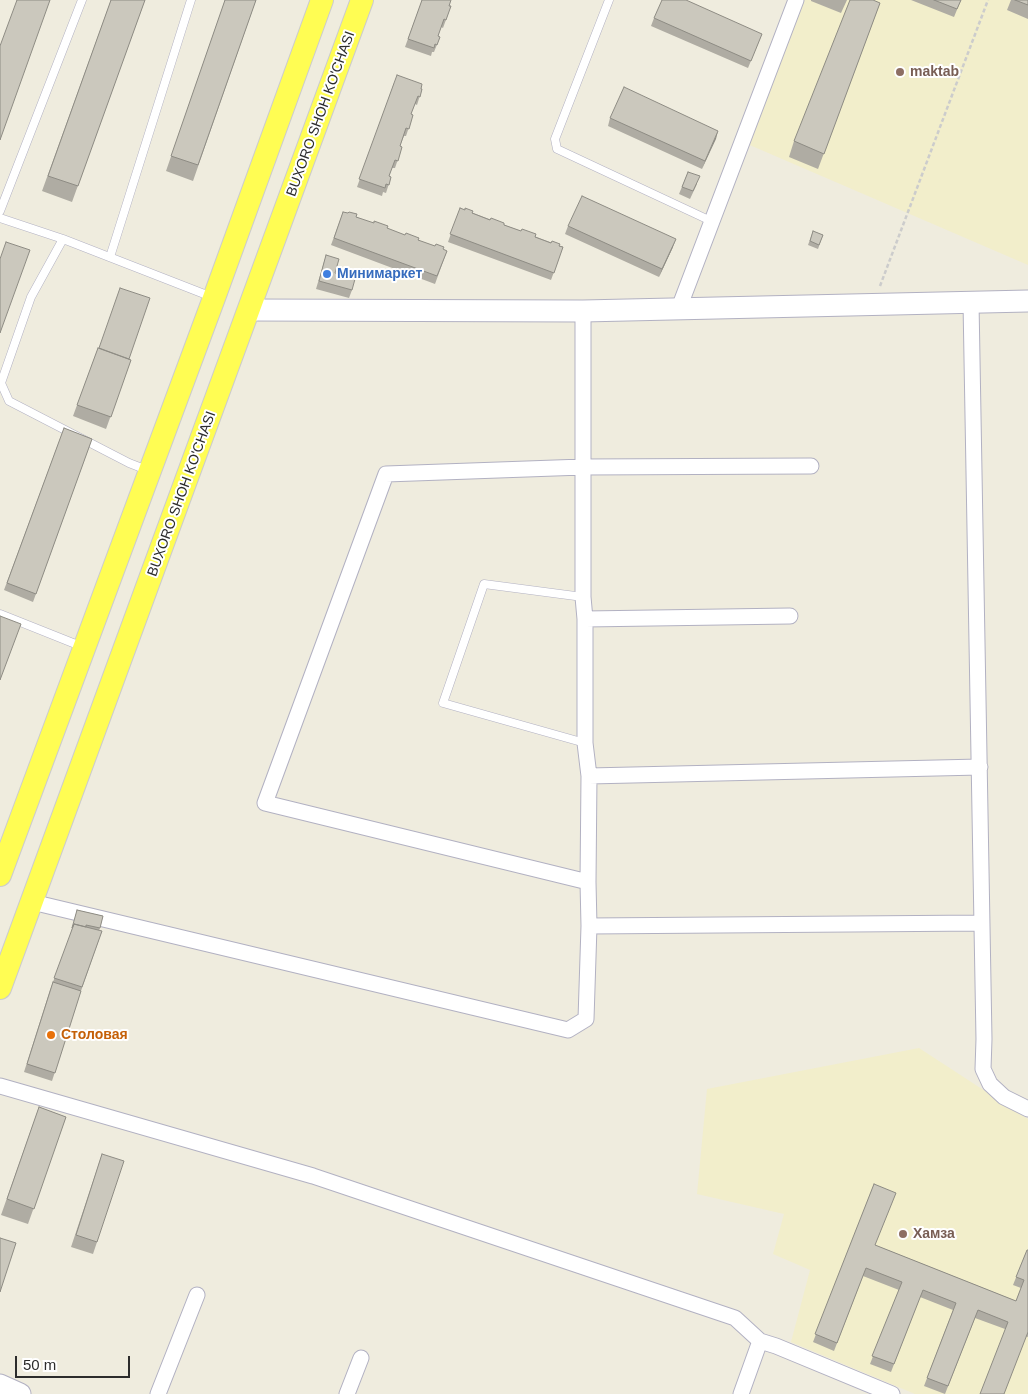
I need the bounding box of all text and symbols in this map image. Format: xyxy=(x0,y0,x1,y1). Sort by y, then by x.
street label: BUXORO SHOH KO'CHASI xyxy=(283,29,359,199)
place label: maktab xyxy=(910,64,959,80)
marker: maktab xyxy=(894,66,906,78)
place label: Минимаркет xyxy=(337,266,422,282)
marker: Минимаркет xyxy=(321,268,333,280)
street label: BUXORO SHOH KO'CHASI xyxy=(144,409,220,579)
place label: Столовая xyxy=(61,1027,128,1043)
marker: Столовая xyxy=(45,1029,57,1041)
place label: Хамза xyxy=(913,1226,955,1242)
marker: Хамза xyxy=(897,1228,909,1240)
scale bar xyxy=(18,1346,132,1378)
text: 50 m xyxy=(23,1356,56,1373)

